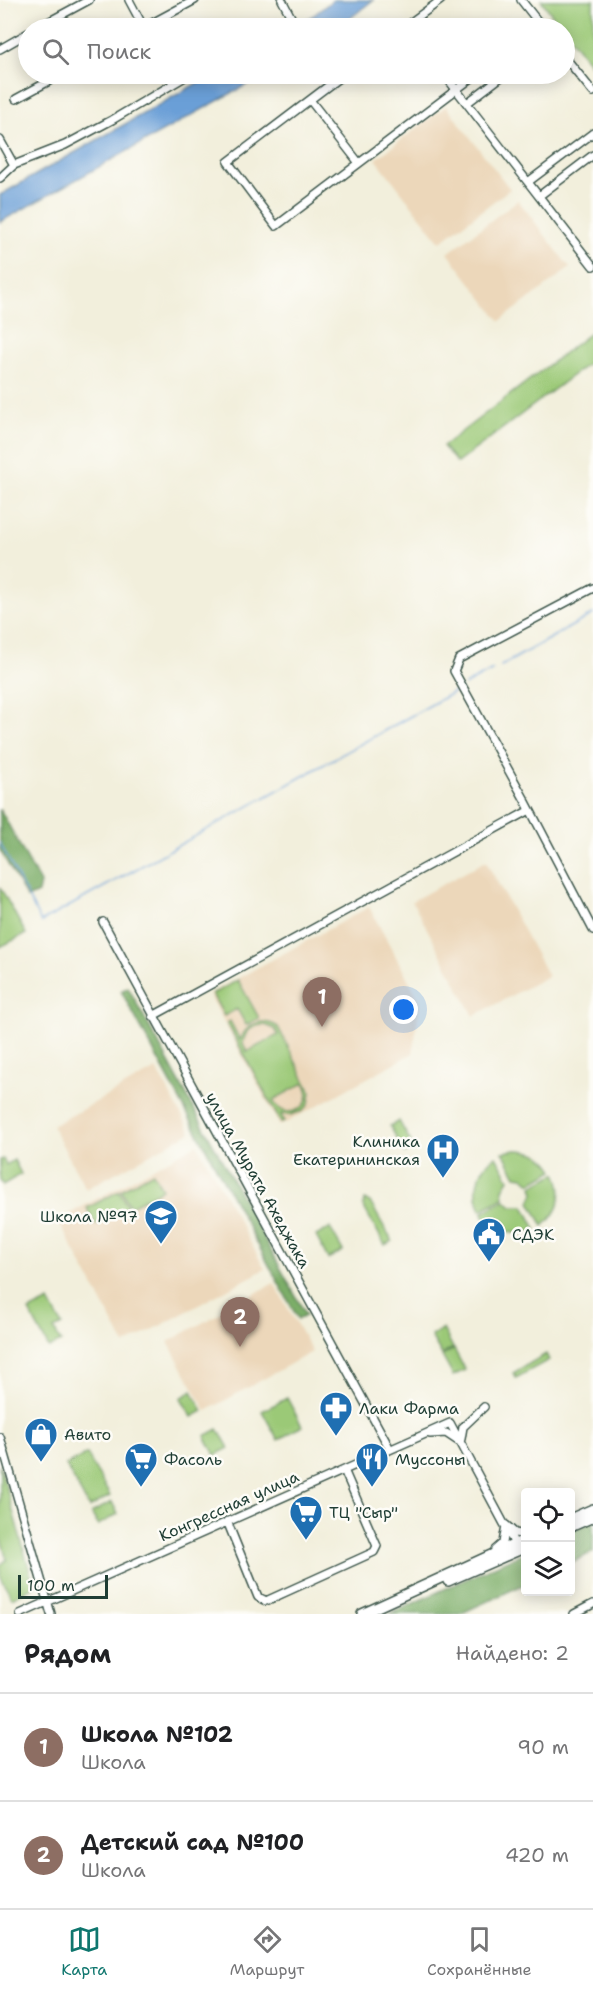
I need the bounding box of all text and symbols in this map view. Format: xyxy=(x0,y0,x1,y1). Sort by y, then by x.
search box xyxy=(18,18,575,84)
icon: search xyxy=(39,35,72,68)
text: Поиск xyxy=(87,37,151,66)
pin: 1 xyxy=(302,978,342,1027)
your location xyxy=(389,995,418,1024)
street label: улица Мурата Ахеджака xyxy=(201,1088,315,1272)
place label: Клиника Екатерининская xyxy=(293,1131,420,1170)
hospital icon: Клиника Екатерининская xyxy=(425,1132,461,1179)
school or university icon: Школа №97 xyxy=(143,1198,179,1245)
place label: Школа №97 xyxy=(40,1206,138,1227)
public building icon: СДЭК xyxy=(471,1216,507,1263)
place label: СДЭК xyxy=(512,1224,555,1245)
pin: 2 xyxy=(220,1298,260,1347)
pharmacy icon: Лаки Фарма xyxy=(318,1390,354,1437)
place label: Лаки Фарма xyxy=(359,1398,459,1419)
shop icon: Авито xyxy=(23,1416,59,1463)
place label: Авито xyxy=(64,1424,111,1445)
supermarket icon: Фасоль xyxy=(123,1441,159,1488)
restaurant icon: Муссоны xyxy=(354,1441,390,1488)
place label: Фасоль xyxy=(164,1449,222,1470)
place label: Муссоны xyxy=(395,1449,466,1470)
street label: Конгрессная улица xyxy=(156,1466,302,1546)
map controls xyxy=(521,1488,575,1596)
button: locate xyxy=(521,1488,575,1542)
supermarket icon: ТЦ "Сыр" xyxy=(288,1494,324,1541)
place label: ТЦ "Сыр" xyxy=(329,1502,398,1523)
button: layers xyxy=(521,1542,575,1596)
scale bar xyxy=(18,1572,108,1600)
text: 100 m xyxy=(27,1575,75,1596)
text: Рядом xyxy=(24,1636,111,1671)
text: Найдено: 2 xyxy=(456,1640,569,1666)
text: Школа №102 xyxy=(81,1720,233,1749)
text: 1 xyxy=(39,1734,48,1760)
text: 90 m xyxy=(517,1734,569,1760)
text: Школа xyxy=(81,1749,146,1775)
text: Детский сад №100 xyxy=(81,1828,304,1857)
text: 2 xyxy=(37,1842,51,1868)
text: 420 m xyxy=(505,1842,569,1868)
text: Школа xyxy=(81,1857,146,1883)
tab: Карта xyxy=(61,1923,107,1980)
tab: Маршрут xyxy=(230,1923,304,1980)
tab: Сохранённые xyxy=(427,1923,532,1980)

